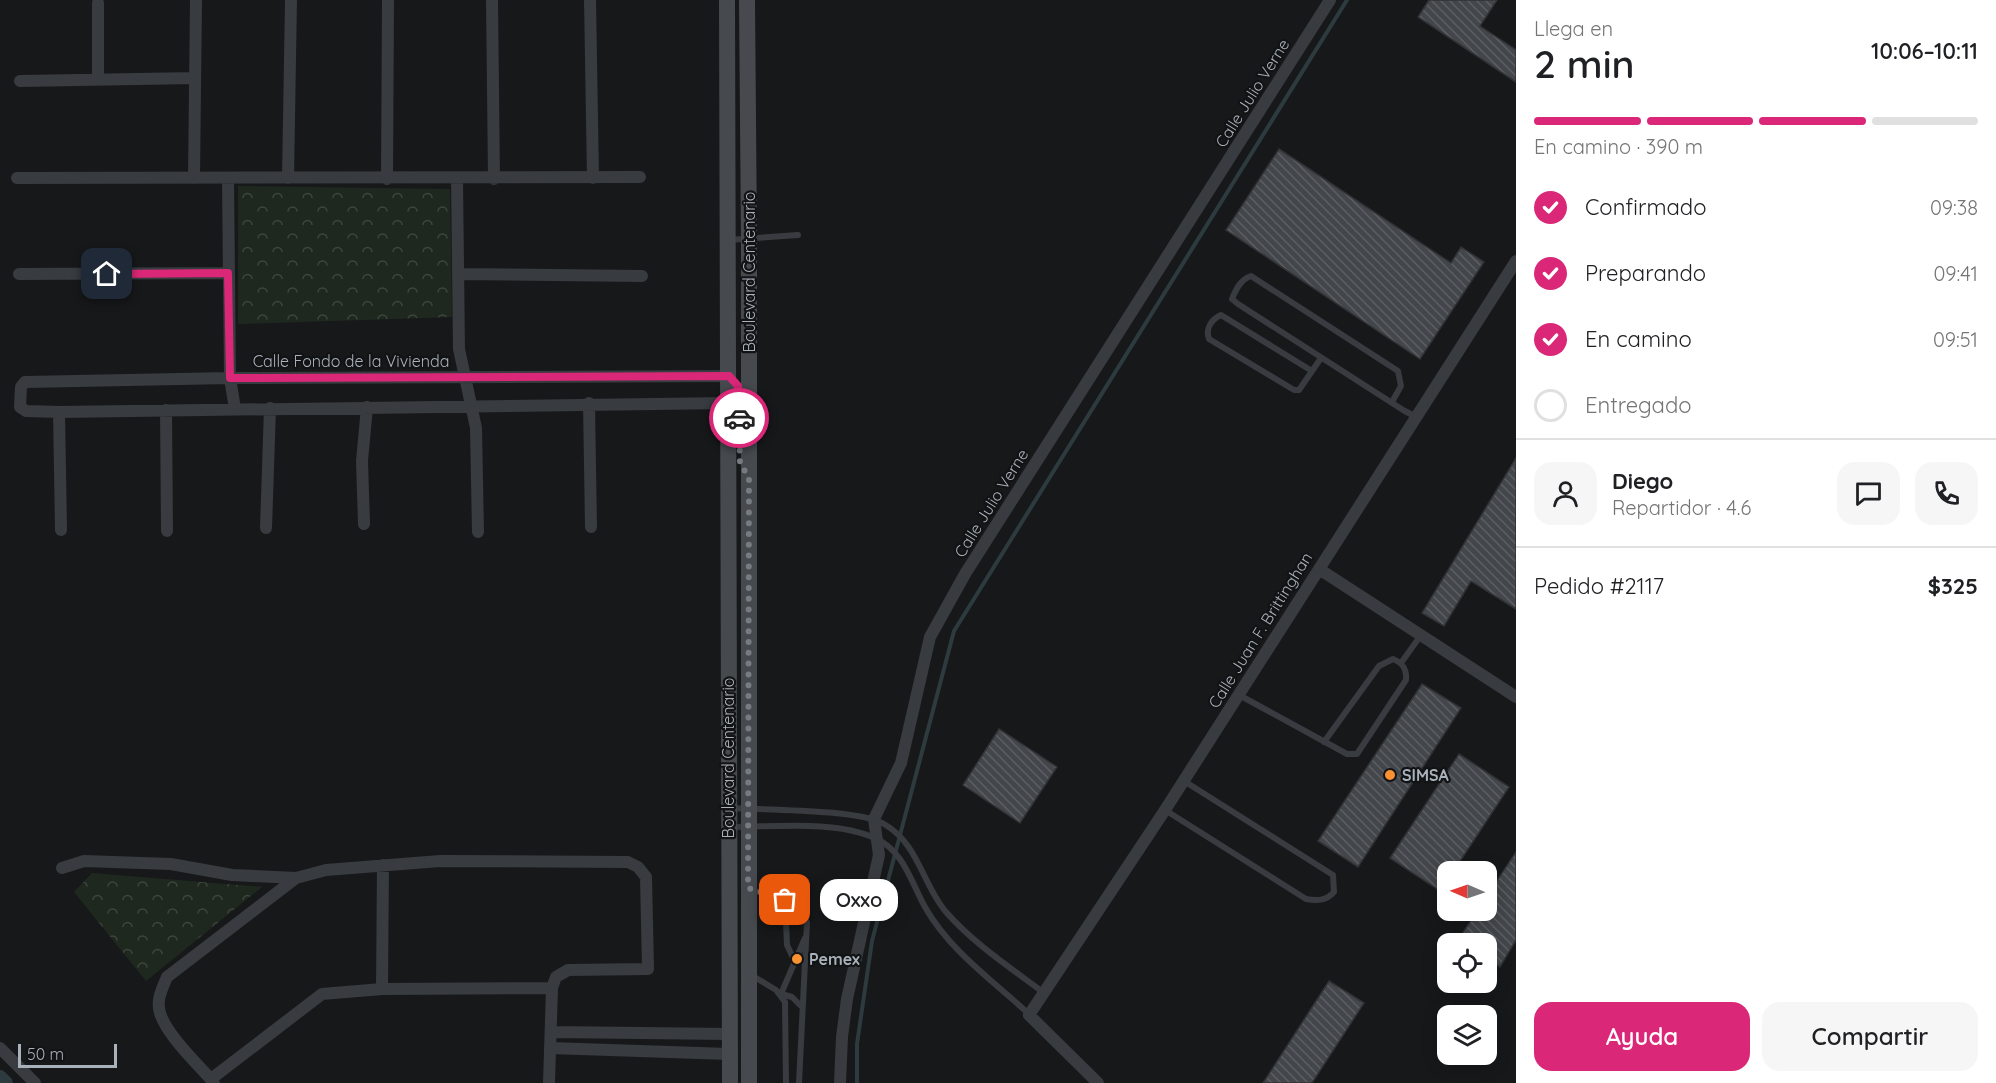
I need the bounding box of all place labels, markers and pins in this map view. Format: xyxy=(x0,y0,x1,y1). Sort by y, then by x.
pin xyxy=(81,248,132,299)
place label: SIMSA xyxy=(1402,765,1450,785)
marker: SIMSA xyxy=(1383,768,1397,782)
pin xyxy=(759,874,810,925)
callout: Oxxo xyxy=(821,879,899,921)
place label: Pemex xyxy=(809,949,860,969)
marker: Pemex xyxy=(790,952,804,966)

